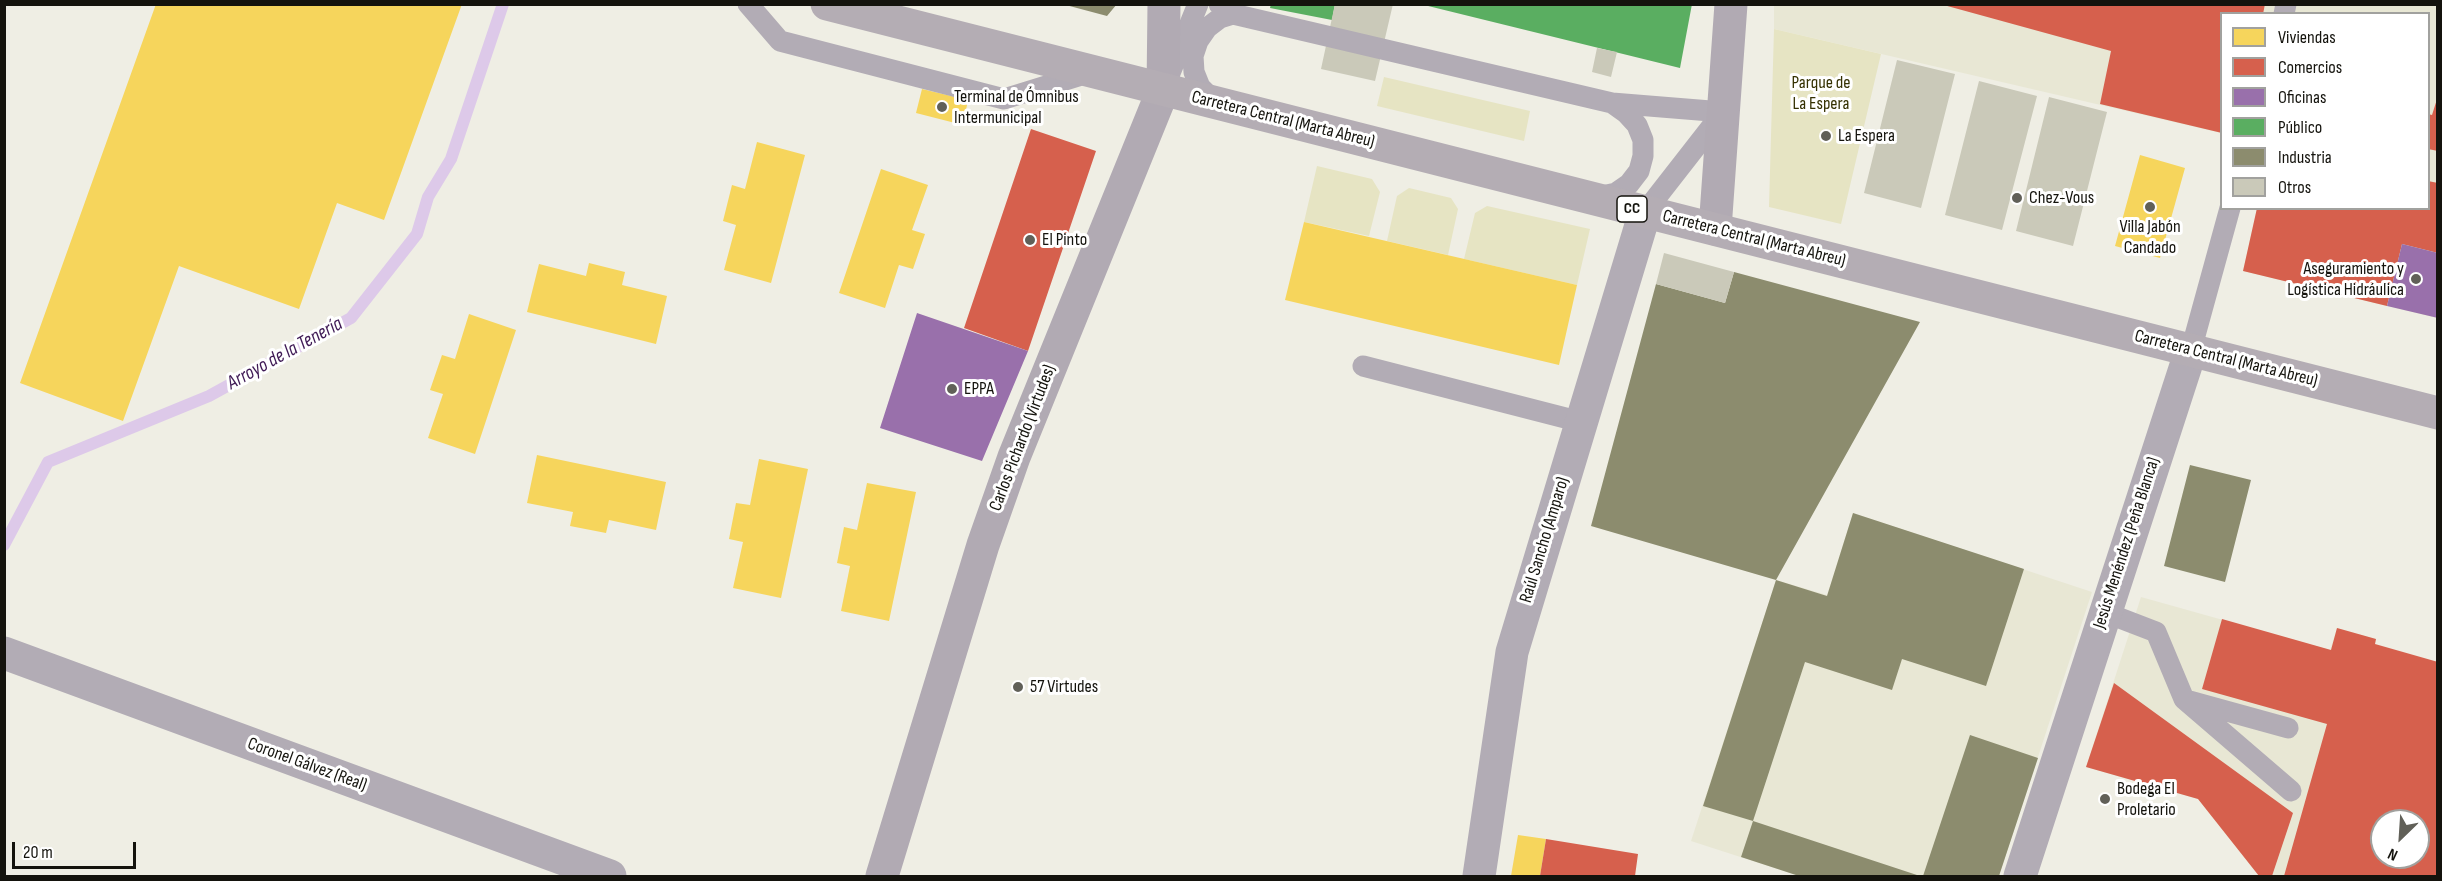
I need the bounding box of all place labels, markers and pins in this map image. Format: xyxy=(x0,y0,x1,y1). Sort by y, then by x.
place label: Terminal de Ómnibus Intermunicipal xyxy=(954,86,1079,128)
marker: Terminal de Ómnibus Intermunicipal xyxy=(935,100,949,114)
place label: La Espera xyxy=(1838,125,1895,147)
marker: La Espera xyxy=(1819,129,1833,143)
place label: Chez-Vous xyxy=(2029,187,2094,209)
marker: Chez-Vous xyxy=(2010,191,2024,205)
marker: Villa Jabón Candado xyxy=(2143,200,2157,214)
place label: Villa Jabón Candado xyxy=(2119,216,2181,258)
place label: El Pinto xyxy=(1042,229,1087,251)
marker: El Pinto xyxy=(1023,233,1037,247)
place label: Aseguramiento y Logística Hidráulica xyxy=(2287,258,2404,300)
marker: Aseguramiento y Logística Hidráulica xyxy=(2409,272,2423,286)
place label: EPPA xyxy=(964,378,994,400)
marker: EPPA xyxy=(945,382,959,396)
place label: 57 Virtudes xyxy=(1030,676,1098,698)
marker: 57 Virtudes xyxy=(1011,680,1025,694)
place label: Bodega El Proletario xyxy=(2117,778,2176,820)
marker: Bodega El Proletario xyxy=(2098,792,2112,806)

